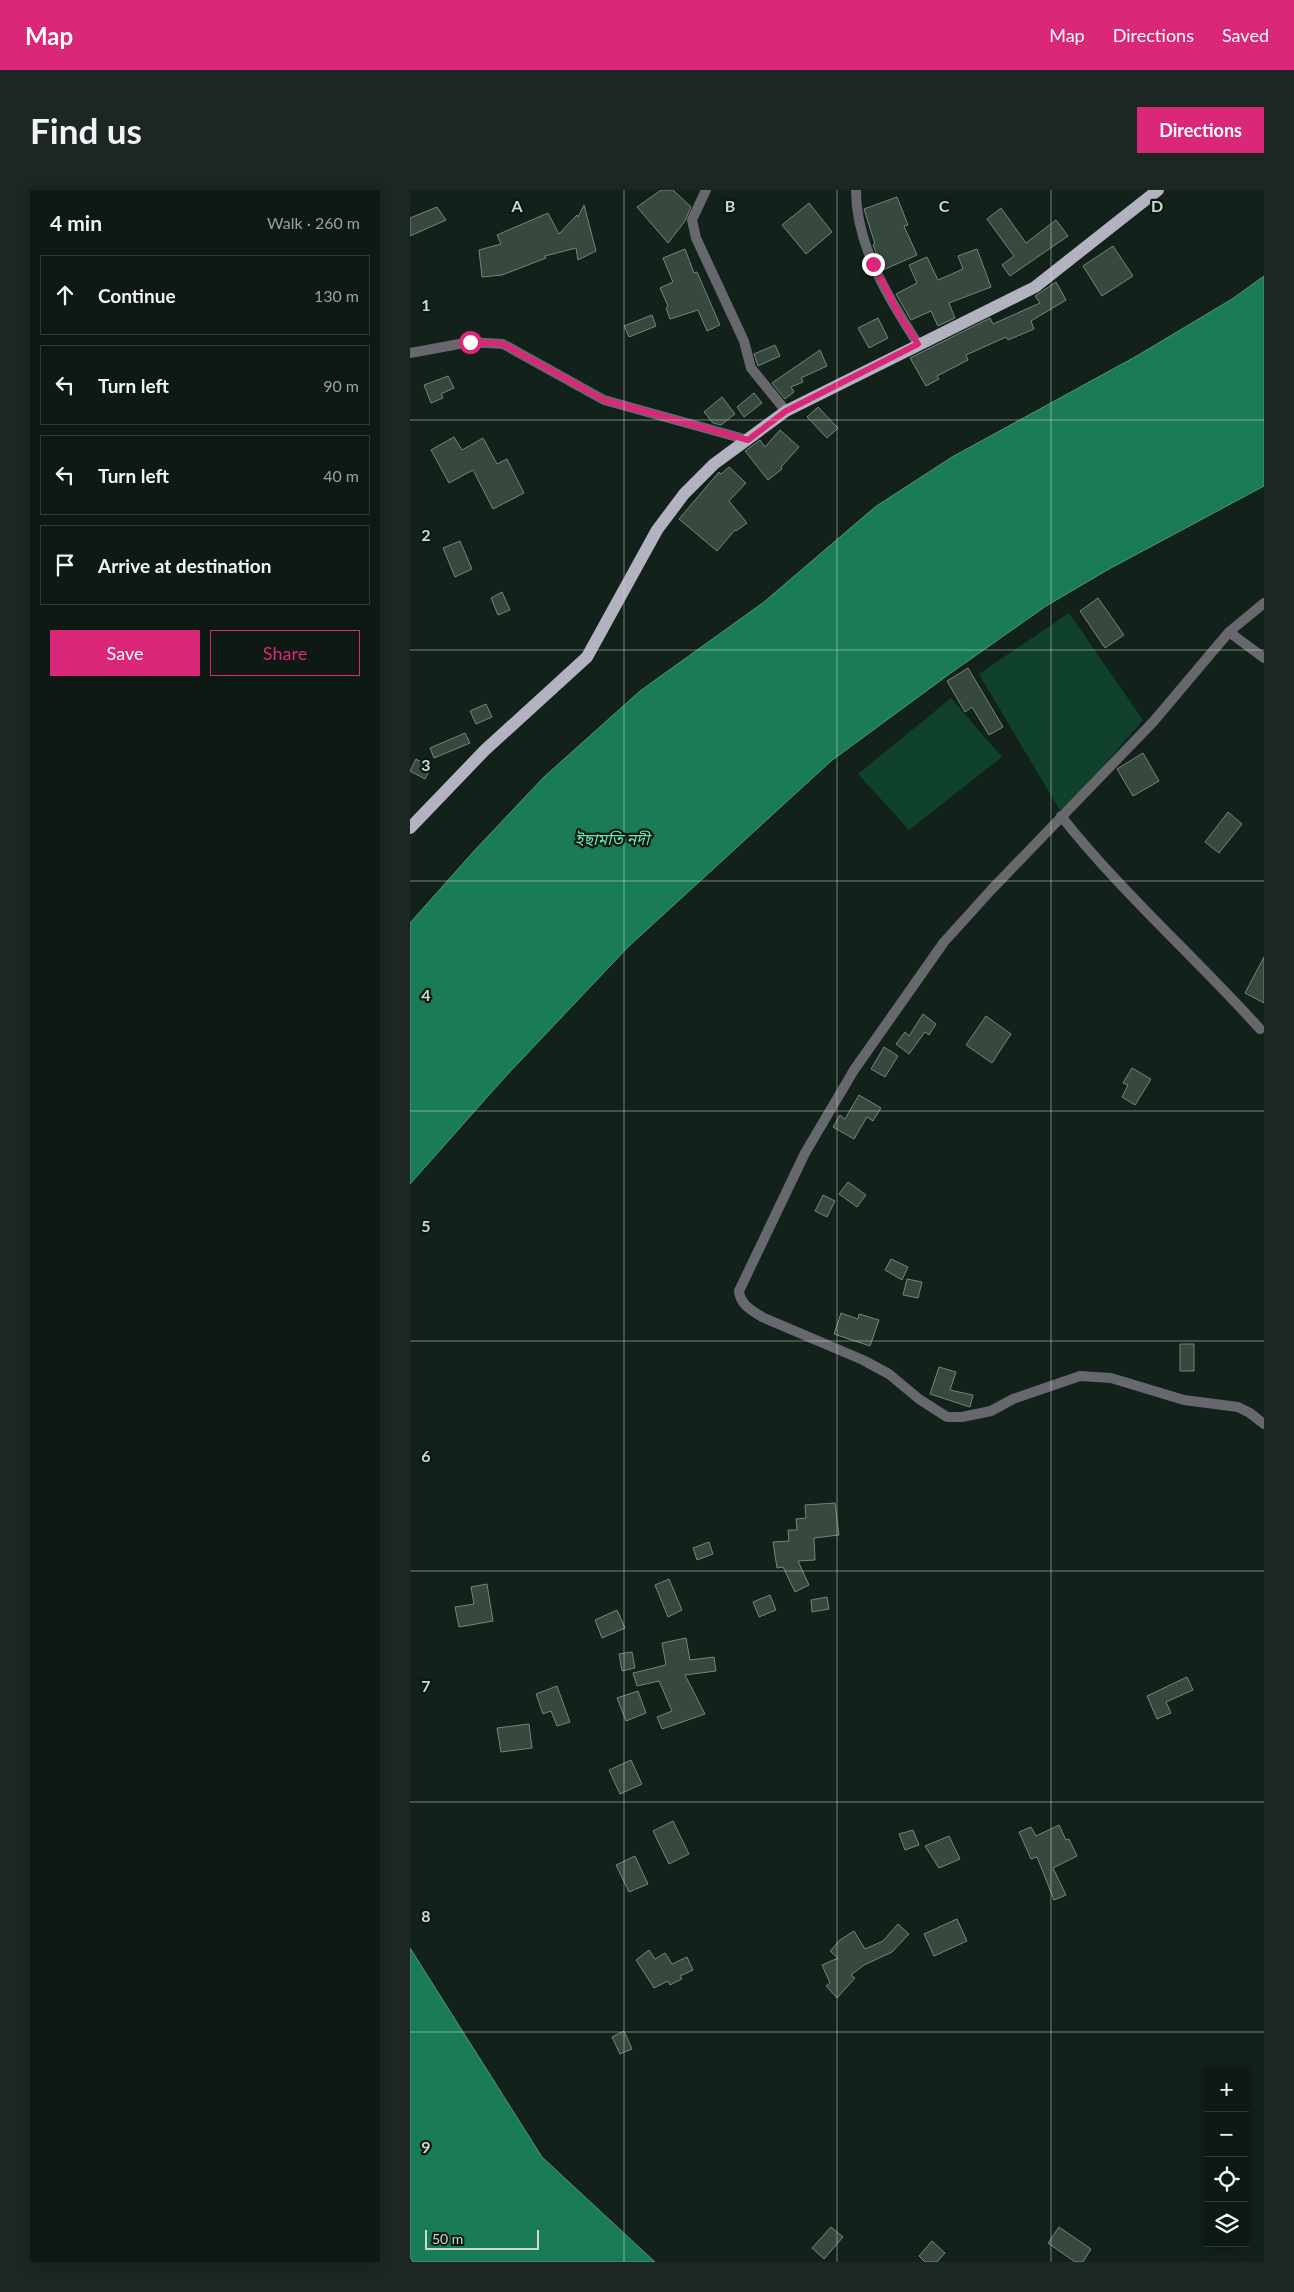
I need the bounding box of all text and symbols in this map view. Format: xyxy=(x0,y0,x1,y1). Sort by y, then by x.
text: Map xyxy=(25,21,73,50)
text: Map xyxy=(1049,24,1085,46)
text: Directions xyxy=(1113,24,1194,46)
text: Saved xyxy=(1222,24,1269,46)
button: Directions xyxy=(1137,107,1264,153)
text: Find us xyxy=(30,109,142,151)
text: A xyxy=(510,196,523,215)
text: B xyxy=(725,196,735,215)
text: C xyxy=(939,196,950,215)
text: D xyxy=(1151,196,1163,215)
text: 4 min xyxy=(50,210,102,235)
text: Walk · 260 m xyxy=(267,213,360,232)
route end xyxy=(862,253,885,276)
icon: ahead xyxy=(51,281,79,309)
text: Continue xyxy=(98,284,176,307)
text: 130 m xyxy=(314,286,359,305)
text: 1 xyxy=(421,295,431,314)
route start xyxy=(459,331,482,354)
icon: left xyxy=(51,371,79,399)
text: Turn left xyxy=(98,374,169,397)
text: 90 m xyxy=(323,376,359,395)
icon: left xyxy=(51,461,79,489)
text: Turn left xyxy=(98,464,169,487)
text: 40 m xyxy=(323,466,359,485)
text: 2 xyxy=(421,525,431,544)
icon: arrive xyxy=(51,551,79,579)
text: Arrive at destination xyxy=(98,554,271,577)
button: Save xyxy=(50,630,200,676)
button: Share xyxy=(210,630,360,676)
text: 3 xyxy=(421,755,431,774)
water label: ইছামতি নদী xyxy=(575,829,652,848)
text: 4 xyxy=(421,985,431,1004)
text: 5 xyxy=(421,1216,431,1235)
text: 6 xyxy=(421,1446,431,1465)
text: 7 xyxy=(421,1676,431,1695)
text: 8 xyxy=(421,1906,431,1925)
map controls xyxy=(1204,2067,1249,2247)
button: + xyxy=(1204,2067,1249,2112)
button: − xyxy=(1204,2112,1249,2157)
text: 9 xyxy=(421,2137,431,2156)
button: locate xyxy=(1204,2157,1249,2202)
button: layers xyxy=(1204,2202,1249,2247)
scale bar xyxy=(425,2227,539,2250)
text: 50 m xyxy=(432,2230,463,2247)

